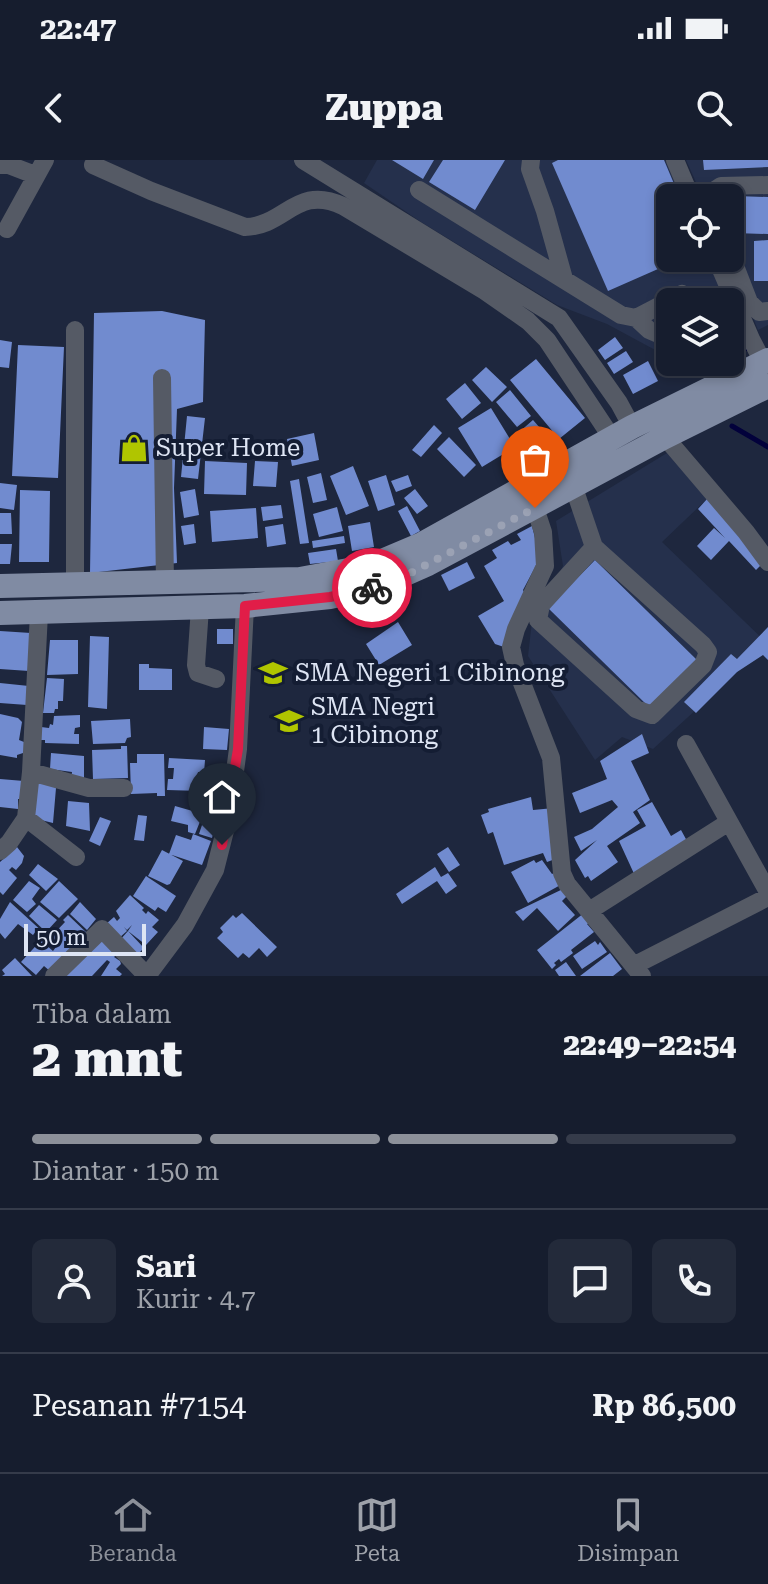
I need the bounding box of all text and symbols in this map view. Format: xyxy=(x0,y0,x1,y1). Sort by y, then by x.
text: 22:47 xyxy=(40,11,117,46)
icon: back xyxy=(32,86,76,130)
icon: search xyxy=(692,86,736,130)
text: Zuppa xyxy=(325,87,443,129)
map controls xyxy=(656,184,744,376)
button: locate xyxy=(656,184,744,272)
button: layers xyxy=(656,288,744,376)
pin xyxy=(501,426,569,508)
shop icon: Super Home xyxy=(119,433,149,463)
place label: Super Home xyxy=(156,434,300,462)
icon: bag xyxy=(513,438,557,482)
courier xyxy=(332,548,412,628)
icon: bike xyxy=(350,566,394,610)
school or university icon: SMA Negeri 1 Cibinong xyxy=(258,658,288,688)
place label: SMA Negeri 1 Cibinong xyxy=(295,659,565,687)
place label: SMA Negri 1 Cibinong xyxy=(311,693,438,749)
school or university icon: SMA Negri 1 Cibinong xyxy=(274,706,304,736)
pin xyxy=(188,763,256,845)
icon: home xyxy=(200,775,244,819)
scale bar xyxy=(24,920,146,956)
text: 50 m xyxy=(36,925,86,950)
text: Tiba dalam xyxy=(32,999,171,1029)
text: 22:49–22:54 xyxy=(563,1027,736,1062)
text: 2 mnt xyxy=(32,1028,182,1089)
text: Diantar · 150 m xyxy=(32,1156,219,1186)
button: person xyxy=(32,1239,116,1323)
button: chat xyxy=(548,1239,632,1323)
button: phone xyxy=(652,1239,736,1323)
text: Sari xyxy=(136,1249,196,1284)
text: Kurir · 4.7 xyxy=(136,1284,256,1314)
text: Pesanan #7154 xyxy=(32,1388,246,1423)
text: Rp 86,500 xyxy=(592,1388,736,1423)
tab: Beranda xyxy=(89,1493,177,1566)
tab: Peta xyxy=(354,1493,400,1566)
tab: Disimpan xyxy=(577,1493,679,1566)

